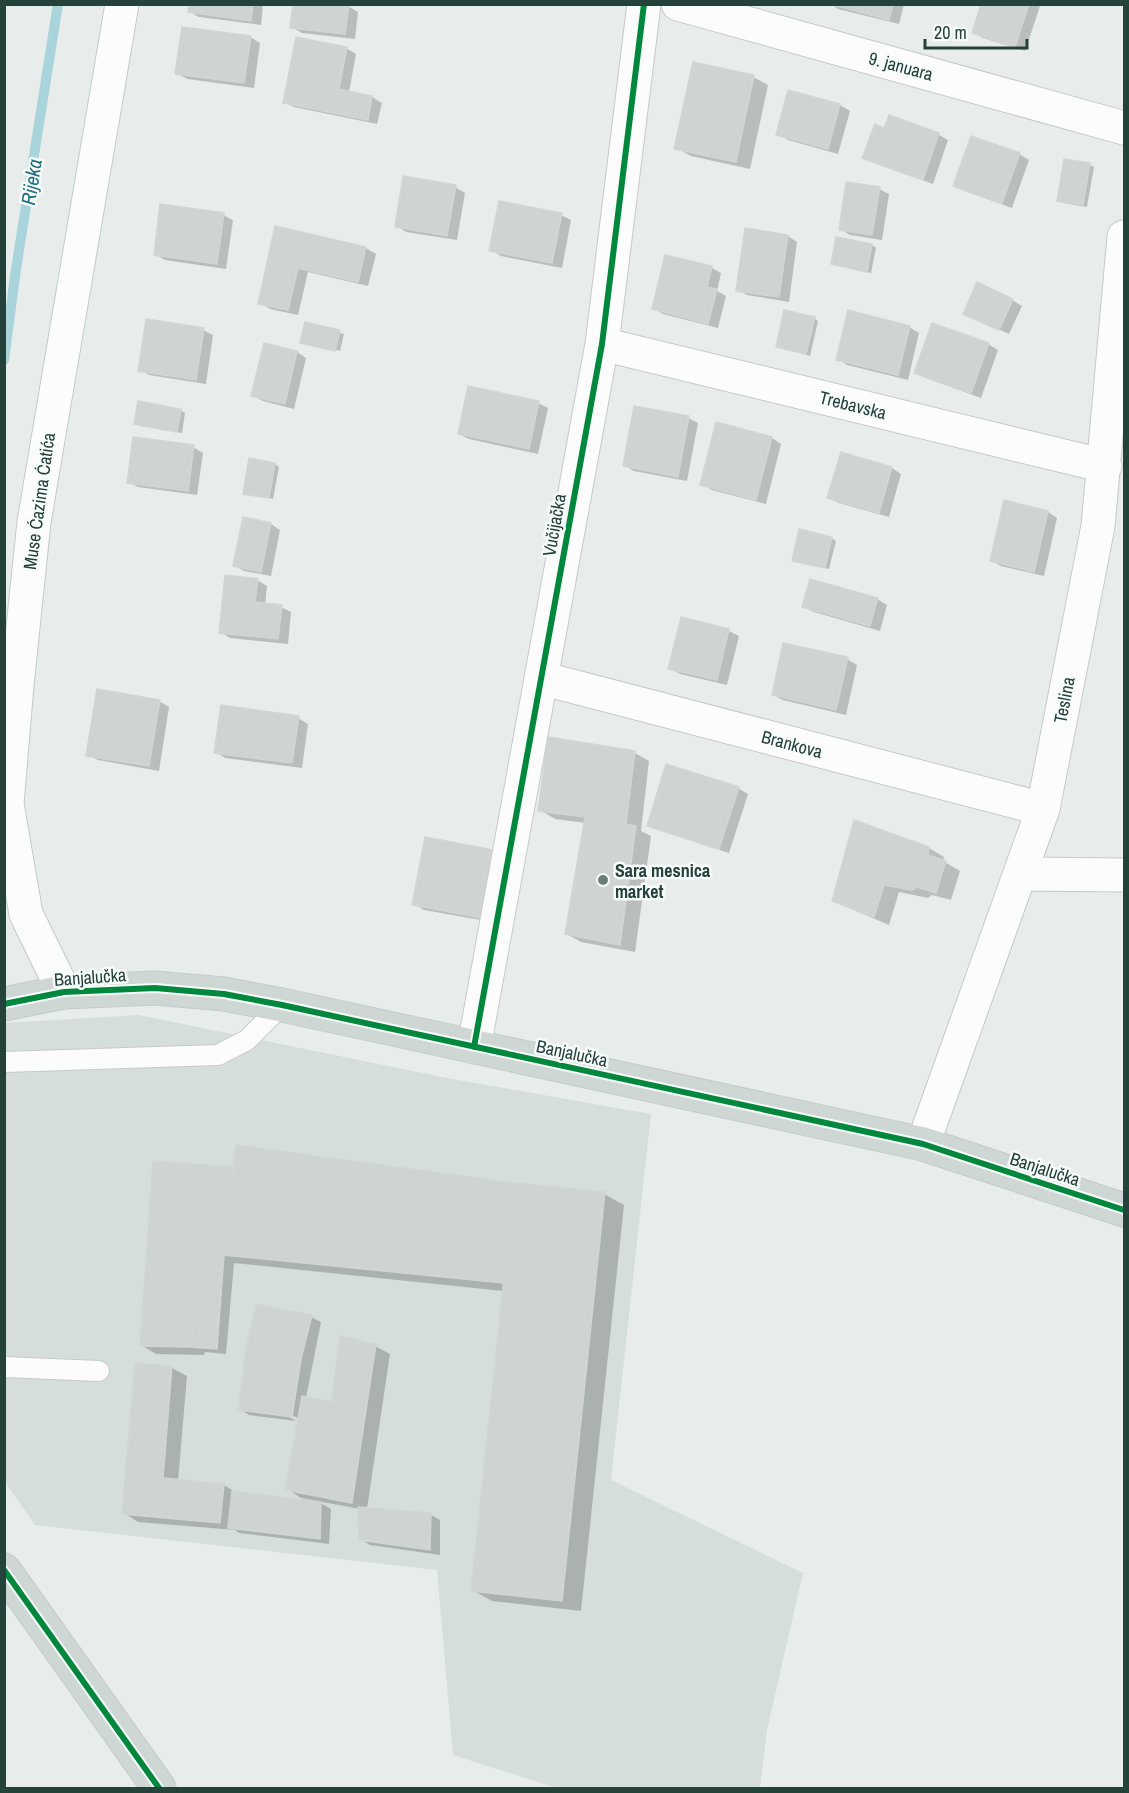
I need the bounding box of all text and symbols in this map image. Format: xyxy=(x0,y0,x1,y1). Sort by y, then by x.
scale bar xyxy=(925,12,1027,50)
text: 20 m xyxy=(934,20,967,45)
street label: 9. januara xyxy=(866,45,936,87)
water label: Rijeka xyxy=(14,157,48,207)
street label: Trebavska xyxy=(817,385,889,425)
street label: Muse Ćazima Ćatića xyxy=(17,431,61,571)
street label: Vučijačka xyxy=(536,492,572,558)
street label: Teslina xyxy=(1047,675,1081,725)
street label: Brankova xyxy=(759,724,825,764)
place label: Sara mesnica market xyxy=(615,858,711,904)
marker: Sara mesnica market xyxy=(596,873,610,887)
street label: Banjalučka xyxy=(53,962,127,992)
street label: Banjalučka xyxy=(534,1033,610,1073)
street label: Banjalučka xyxy=(1007,1146,1083,1192)

